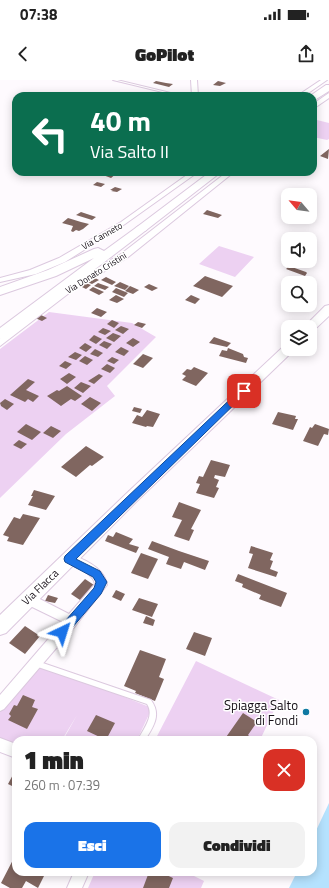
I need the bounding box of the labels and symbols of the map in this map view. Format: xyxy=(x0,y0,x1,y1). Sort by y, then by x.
north arrow xyxy=(281,188,317,224)
street label: Via Canneto xyxy=(79,219,125,252)
street label: Via Donato Cristini xyxy=(63,249,129,297)
pin xyxy=(227,374,261,408)
street label: Via Flacca xyxy=(18,565,62,609)
position arrow xyxy=(41,611,83,653)
place label: Spiagga Salto di Fondi xyxy=(224,695,298,730)
marker: Spiagga Salto di Fondi xyxy=(301,707,311,717)

